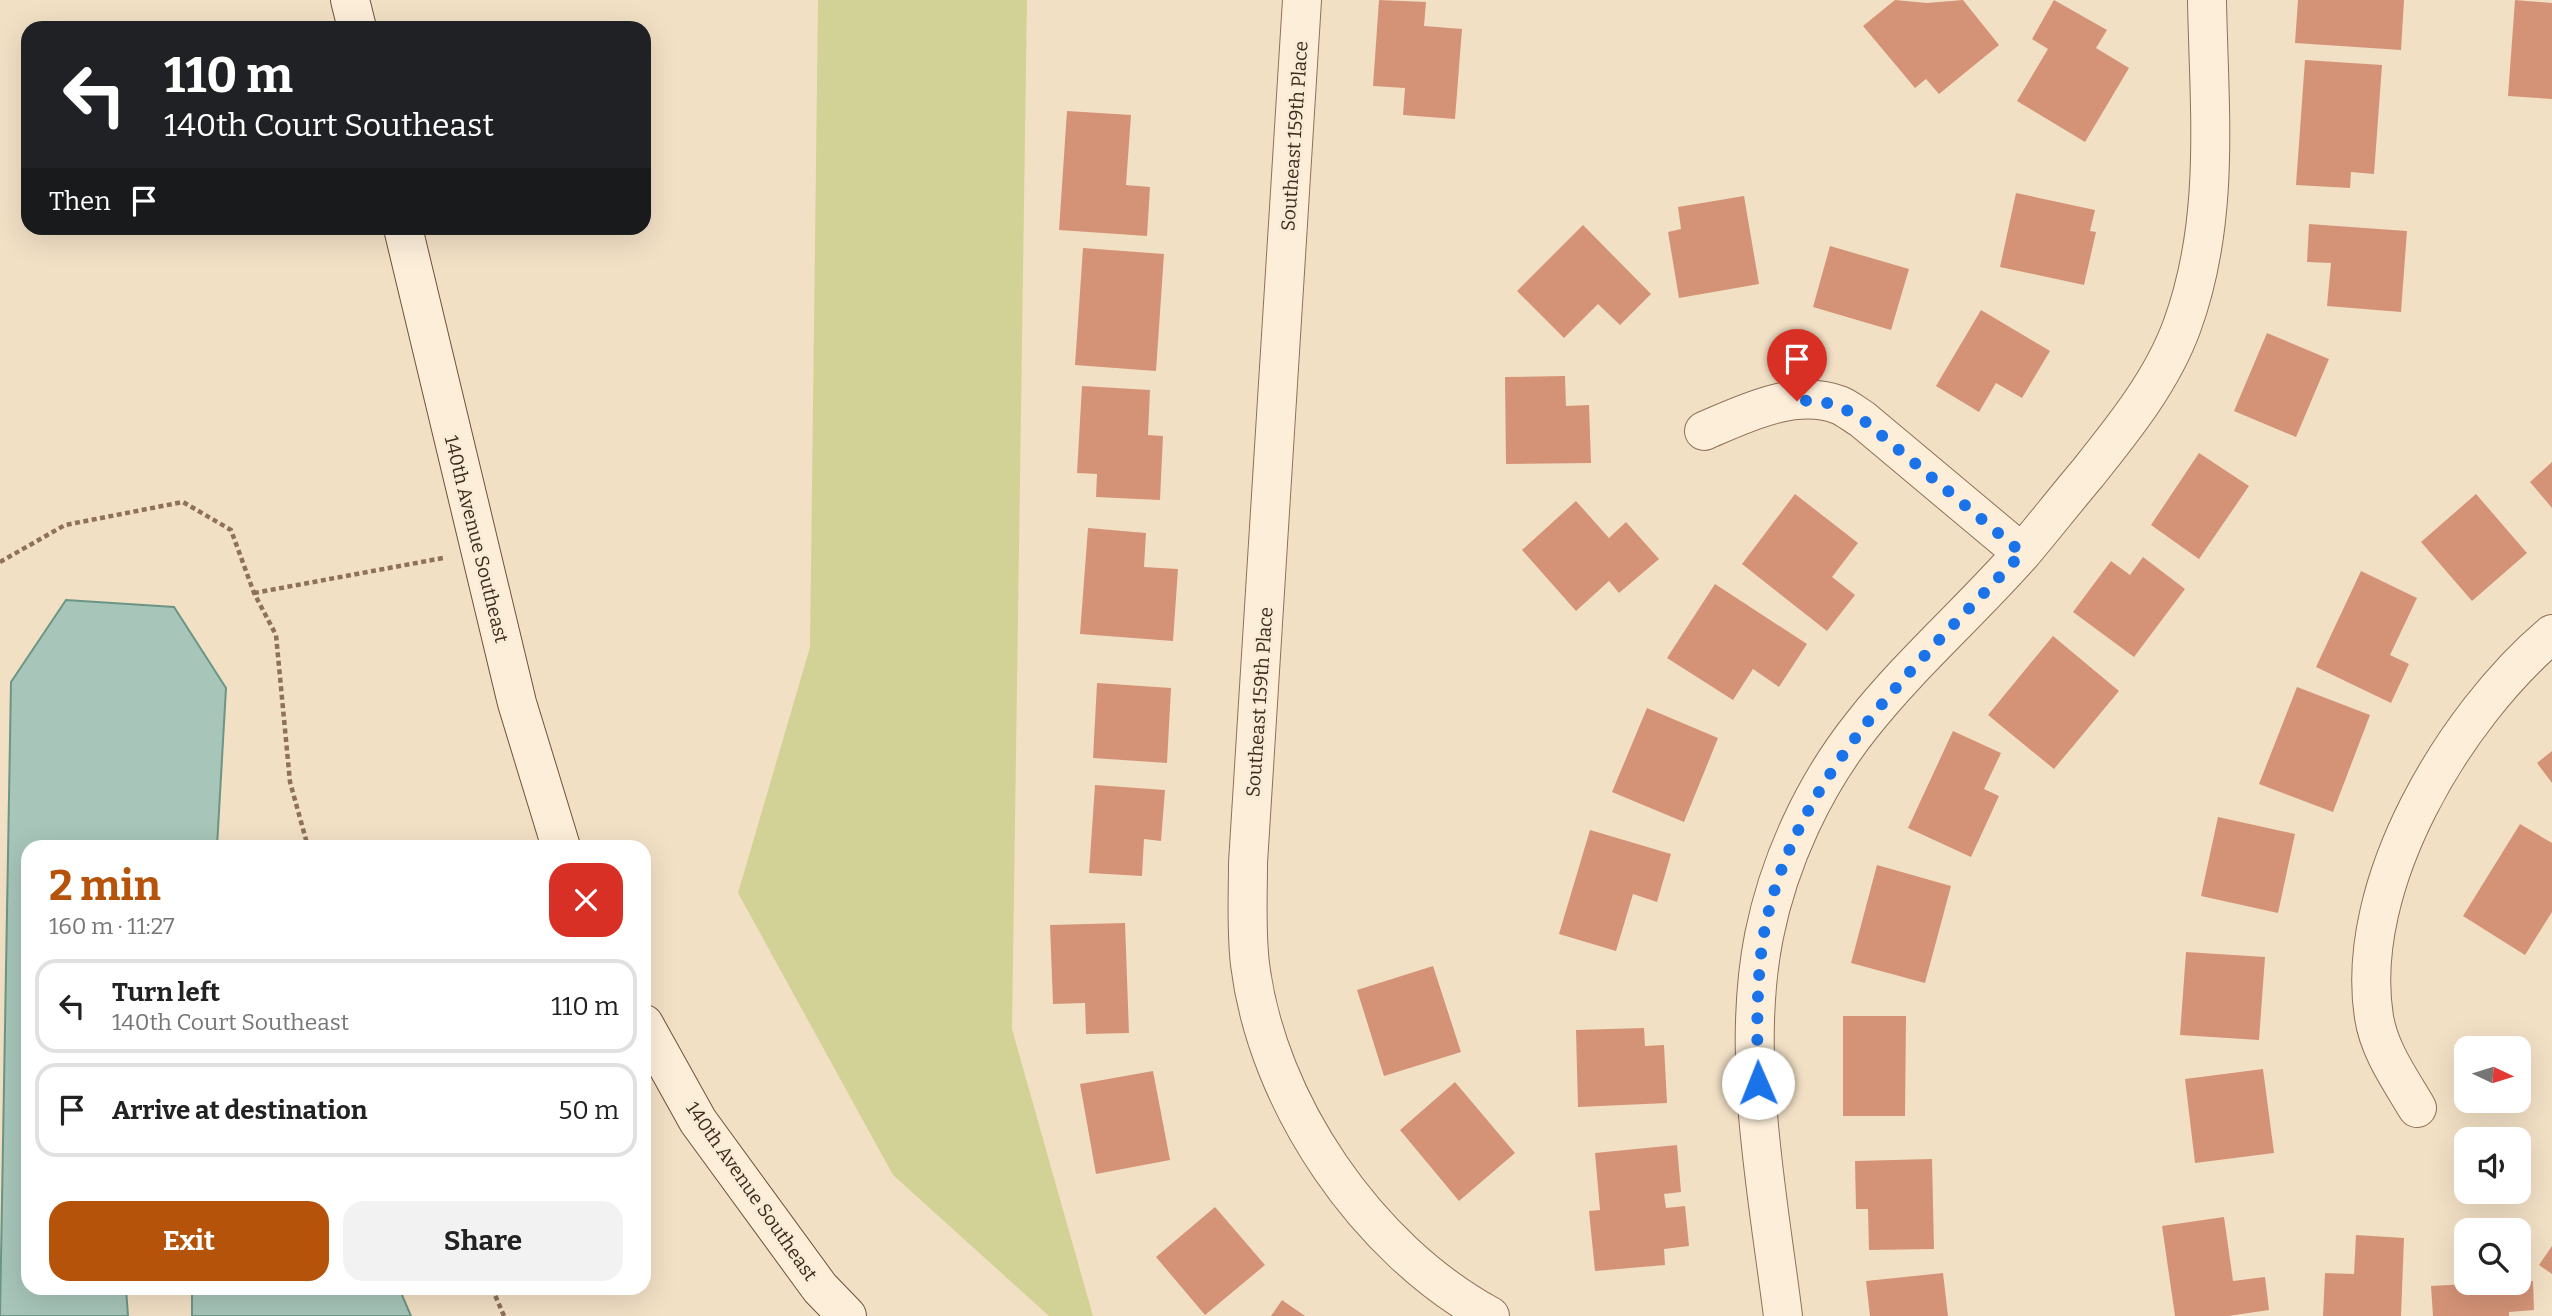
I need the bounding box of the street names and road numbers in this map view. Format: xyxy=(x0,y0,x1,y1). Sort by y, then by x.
street label: Southeast 159th Place xyxy=(1276,40,1313,232)
street label: 140th Avenue Southeast xyxy=(440,433,513,645)
street label: Southeast 159th Place xyxy=(1241,606,1278,798)
street label: 140th Avenue Southeast xyxy=(681,1097,822,1285)

